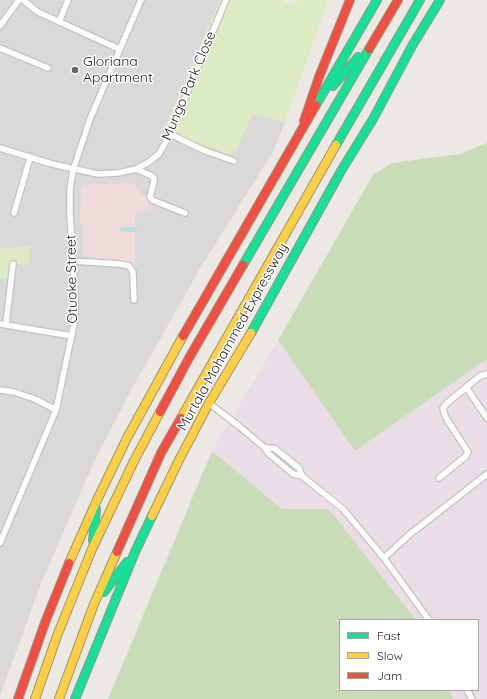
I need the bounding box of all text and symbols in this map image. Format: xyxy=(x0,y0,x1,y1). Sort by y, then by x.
street label: Mungo Park Close xyxy=(158,29,220,143)
place label: Gloriana Apartment xyxy=(83,54,153,86)
marker: Gloriana Apartment xyxy=(70,65,80,75)
street label: Otuoke Street xyxy=(63,234,81,324)
street label: Murtala Mohammed Expressway xyxy=(174,240,292,434)
legend xyxy=(339,619,479,691)
text: Fast xyxy=(377,628,401,643)
text: Slow xyxy=(377,648,403,663)
text: Jam xyxy=(377,668,402,683)

